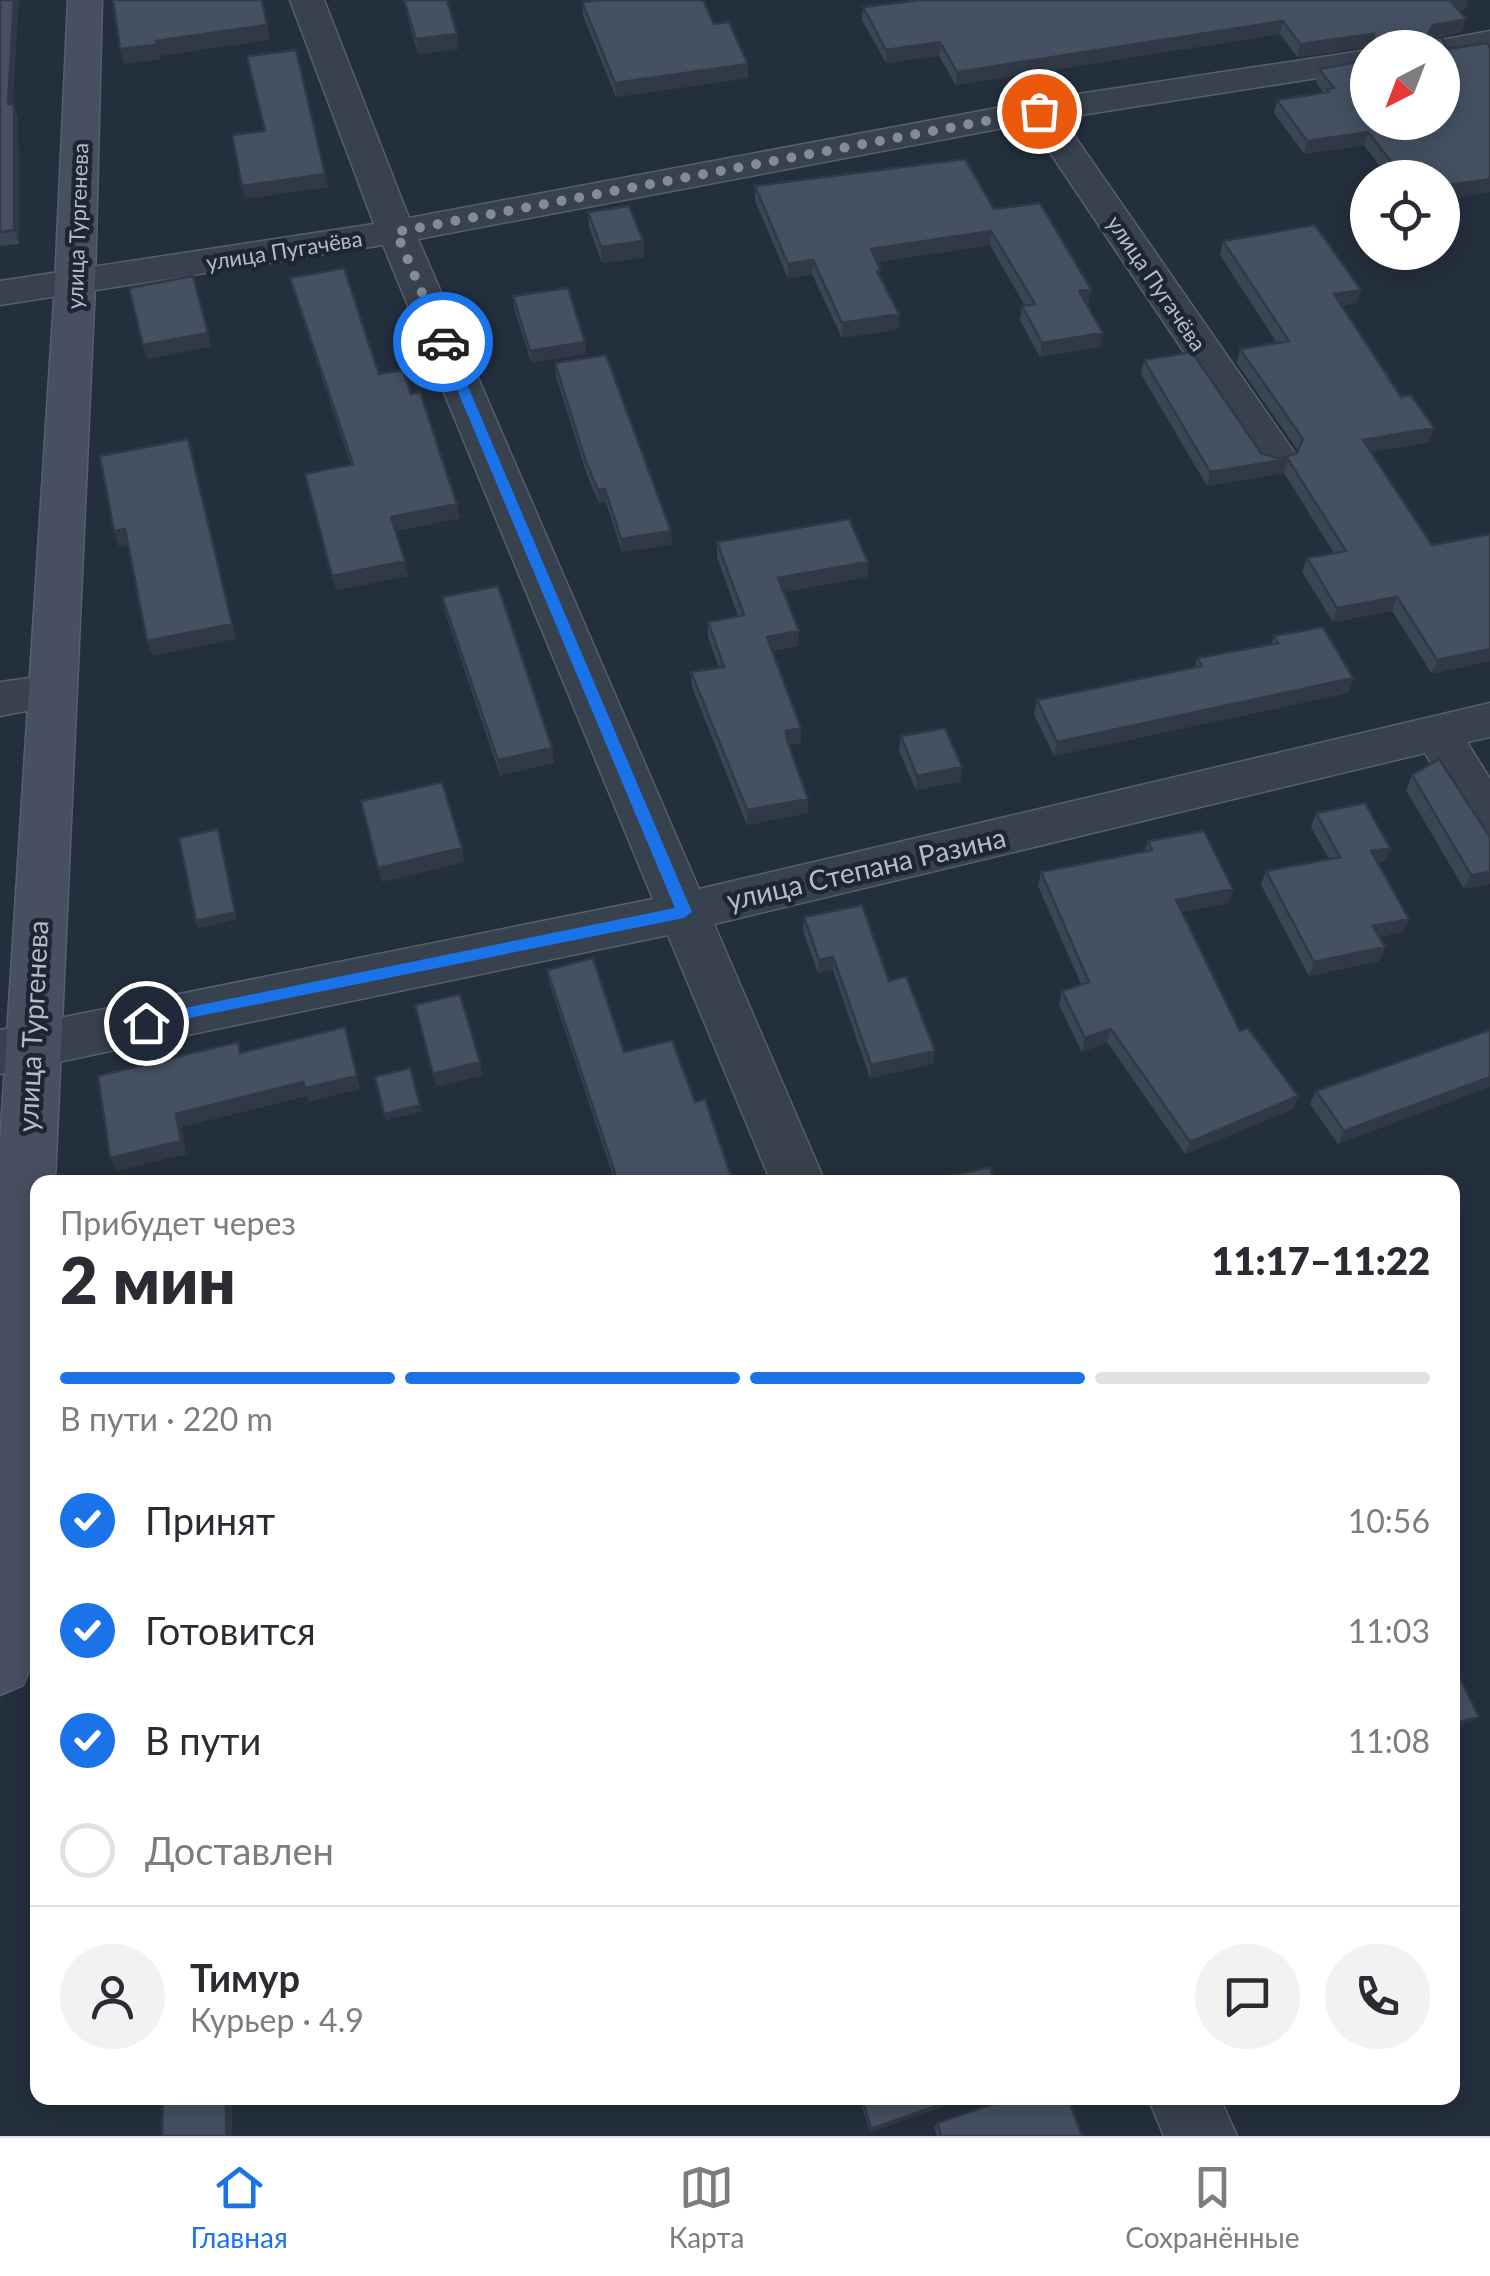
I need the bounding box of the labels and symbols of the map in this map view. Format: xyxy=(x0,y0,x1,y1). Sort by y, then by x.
north arrow xyxy=(1350,30,1460,140)
pin xyxy=(997,69,1082,154)
street label: улица Тургенева xyxy=(61,142,93,310)
street label: улица Пугачёва xyxy=(1102,210,1212,356)
street label: улица Пугачёва xyxy=(204,224,364,276)
courier xyxy=(393,292,493,392)
street label: улица Степана Разина xyxy=(723,819,1009,917)
street label: улица Тургенева xyxy=(9,919,55,1133)
pin xyxy=(104,981,189,1066)

